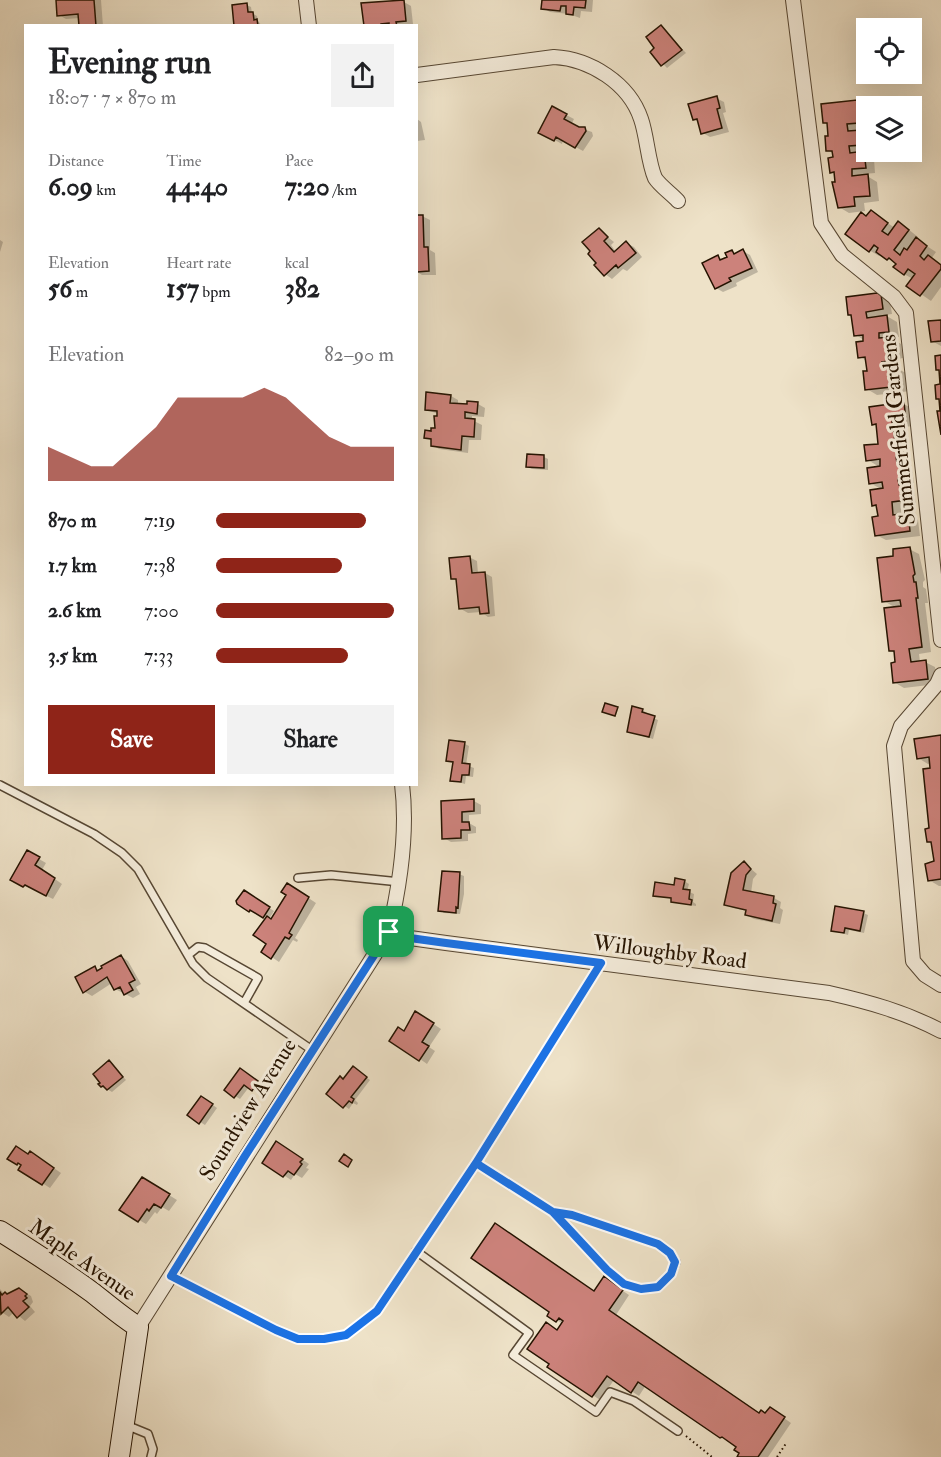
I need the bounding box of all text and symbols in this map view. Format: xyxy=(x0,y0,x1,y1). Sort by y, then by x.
map controls xyxy=(856,18,922,162)
button: locate xyxy=(856,18,922,84)
text: Evening run xyxy=(48,42,211,83)
button: share xyxy=(331,44,394,107)
text: 18:07 · 7 × 870 m xyxy=(48,85,176,110)
button: layers xyxy=(856,96,922,162)
text: Distance xyxy=(48,151,104,171)
text: Time xyxy=(166,151,201,171)
text: Pace xyxy=(285,151,313,171)
text: 6.09 xyxy=(48,171,93,203)
text: 44:40 xyxy=(166,171,228,203)
text: 7:20 xyxy=(285,171,330,203)
text: km xyxy=(93,180,116,200)
text: /km xyxy=(330,180,357,200)
text: Elevation xyxy=(48,253,109,273)
text: Heart rate xyxy=(166,253,231,273)
text: kcal xyxy=(285,253,309,273)
text: 56 xyxy=(48,273,72,305)
text: 157 xyxy=(166,273,199,305)
text: 382 xyxy=(285,273,320,305)
text: m xyxy=(72,282,88,302)
text: bpm xyxy=(199,282,231,302)
street label: Summerfield Gardens xyxy=(874,333,922,527)
text: Elevation xyxy=(48,342,124,367)
text: 82–90 m xyxy=(324,342,394,367)
text: 870 m xyxy=(48,508,97,533)
text: 7:19 xyxy=(144,508,175,533)
text: 1.7 km xyxy=(48,553,97,578)
text: 7:38 xyxy=(144,553,175,578)
text: 2.6 km xyxy=(48,598,101,623)
text: 7:00 xyxy=(144,598,179,623)
text: 3.5 km xyxy=(48,643,97,668)
text: 7:33 xyxy=(144,643,173,668)
button: Save xyxy=(48,705,215,774)
button: Share xyxy=(227,705,394,774)
pin xyxy=(363,906,414,957)
icon: arrive xyxy=(372,915,405,948)
street label: Willoughby Road xyxy=(590,929,748,975)
street label: Soundview Avenue xyxy=(193,1033,303,1186)
street label: Maple Avenue xyxy=(23,1213,141,1308)

